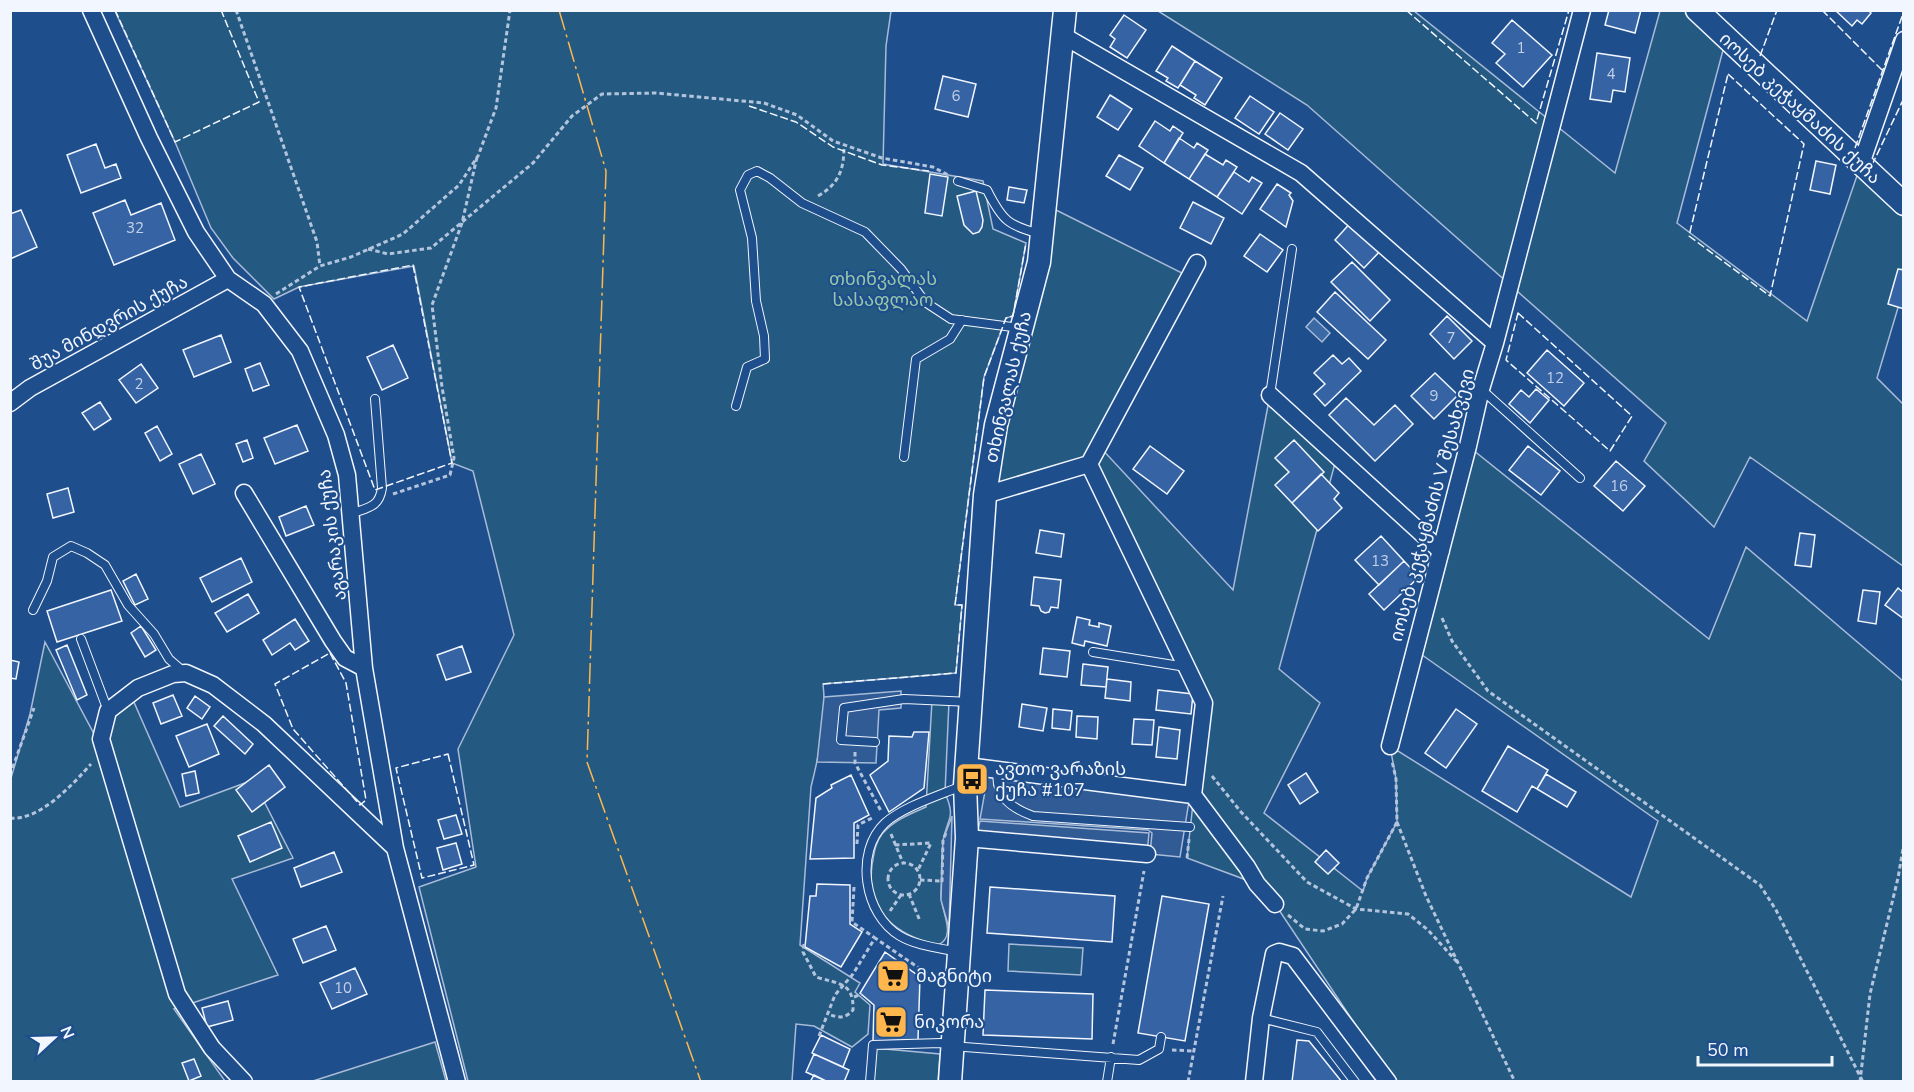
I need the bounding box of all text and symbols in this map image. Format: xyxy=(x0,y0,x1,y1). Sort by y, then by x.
street label: იოსებ კეჭაყმაძის ქუჩა xyxy=(1714,27,1886,189)
house number: 1 xyxy=(1516,38,1526,58)
house number: 4 xyxy=(1606,64,1616,84)
house number: 6 xyxy=(951,86,961,106)
house number: 32 xyxy=(126,218,144,238)
park label: თხინვალას სასაფლაო xyxy=(829,267,937,312)
street label: შუა მინდვრის ქუჩა xyxy=(26,270,192,376)
street label: თხინვალას ქუჩა xyxy=(979,309,1037,465)
house number: 7 xyxy=(1446,328,1456,348)
street label: იოსებ კეჭაყმაძის V შესახვევი xyxy=(1384,366,1480,644)
house number: 12 xyxy=(1546,368,1564,388)
house number: 2 xyxy=(134,374,144,394)
house number: 9 xyxy=(1429,386,1439,406)
street label: აგარაკის ქუჩა xyxy=(312,468,352,602)
house number: 16 xyxy=(1610,476,1628,496)
house number: 13 xyxy=(1371,551,1389,571)
place label: ავთო ვარაზის ქუჩა #107 xyxy=(995,757,1126,802)
bus stop icon: ავთო ვარაზის ქუჩა #107 xyxy=(954,761,990,797)
supermarket icon: მაგნიტი xyxy=(875,958,911,994)
place label: მაგნიტი xyxy=(916,964,992,988)
house number: 10 xyxy=(334,978,352,998)
supermarket icon: ნიკორა xyxy=(873,1004,909,1040)
north arrow xyxy=(24,1008,84,1068)
place label: ნიკორა xyxy=(914,1010,984,1034)
text: N xyxy=(55,1023,79,1042)
scale bar xyxy=(1698,1029,1832,1067)
text: 50 m xyxy=(1707,1038,1749,1062)

